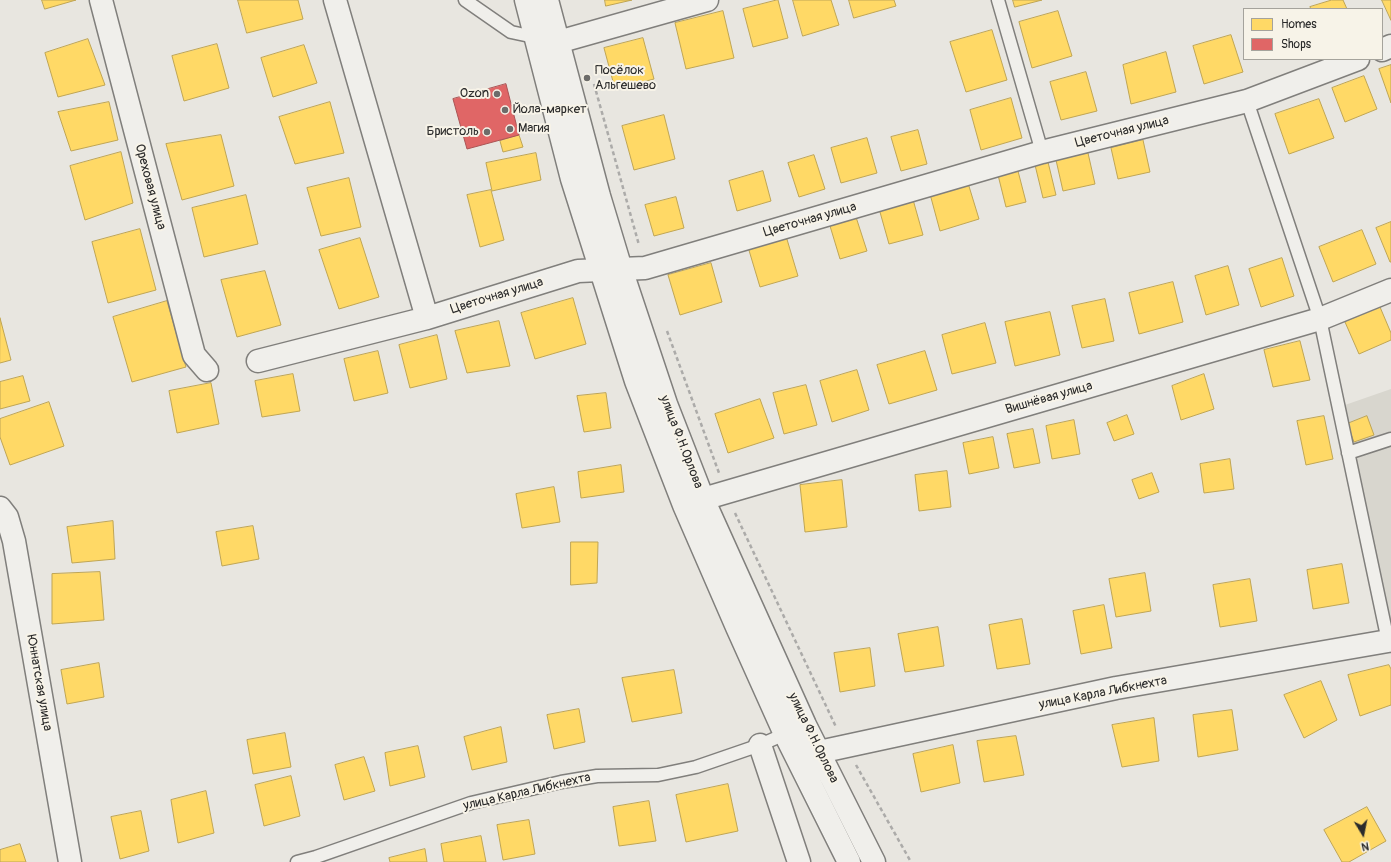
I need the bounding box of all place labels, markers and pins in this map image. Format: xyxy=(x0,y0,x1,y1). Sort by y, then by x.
place label: Посёлок Альгешево xyxy=(595,63,656,94)
marker: Посёлок Альгешево xyxy=(582,73,592,83)
place label: Ozon xyxy=(460,86,489,102)
marker: Ozon xyxy=(492,89,502,99)
place label: Йола-маркет xyxy=(513,102,587,118)
marker: Йола-маркет xyxy=(500,105,510,115)
place label: Магия xyxy=(518,121,550,137)
place label: Бристоль xyxy=(427,124,479,140)
marker: Магия xyxy=(505,124,515,134)
marker: Бристоль xyxy=(482,127,492,137)

